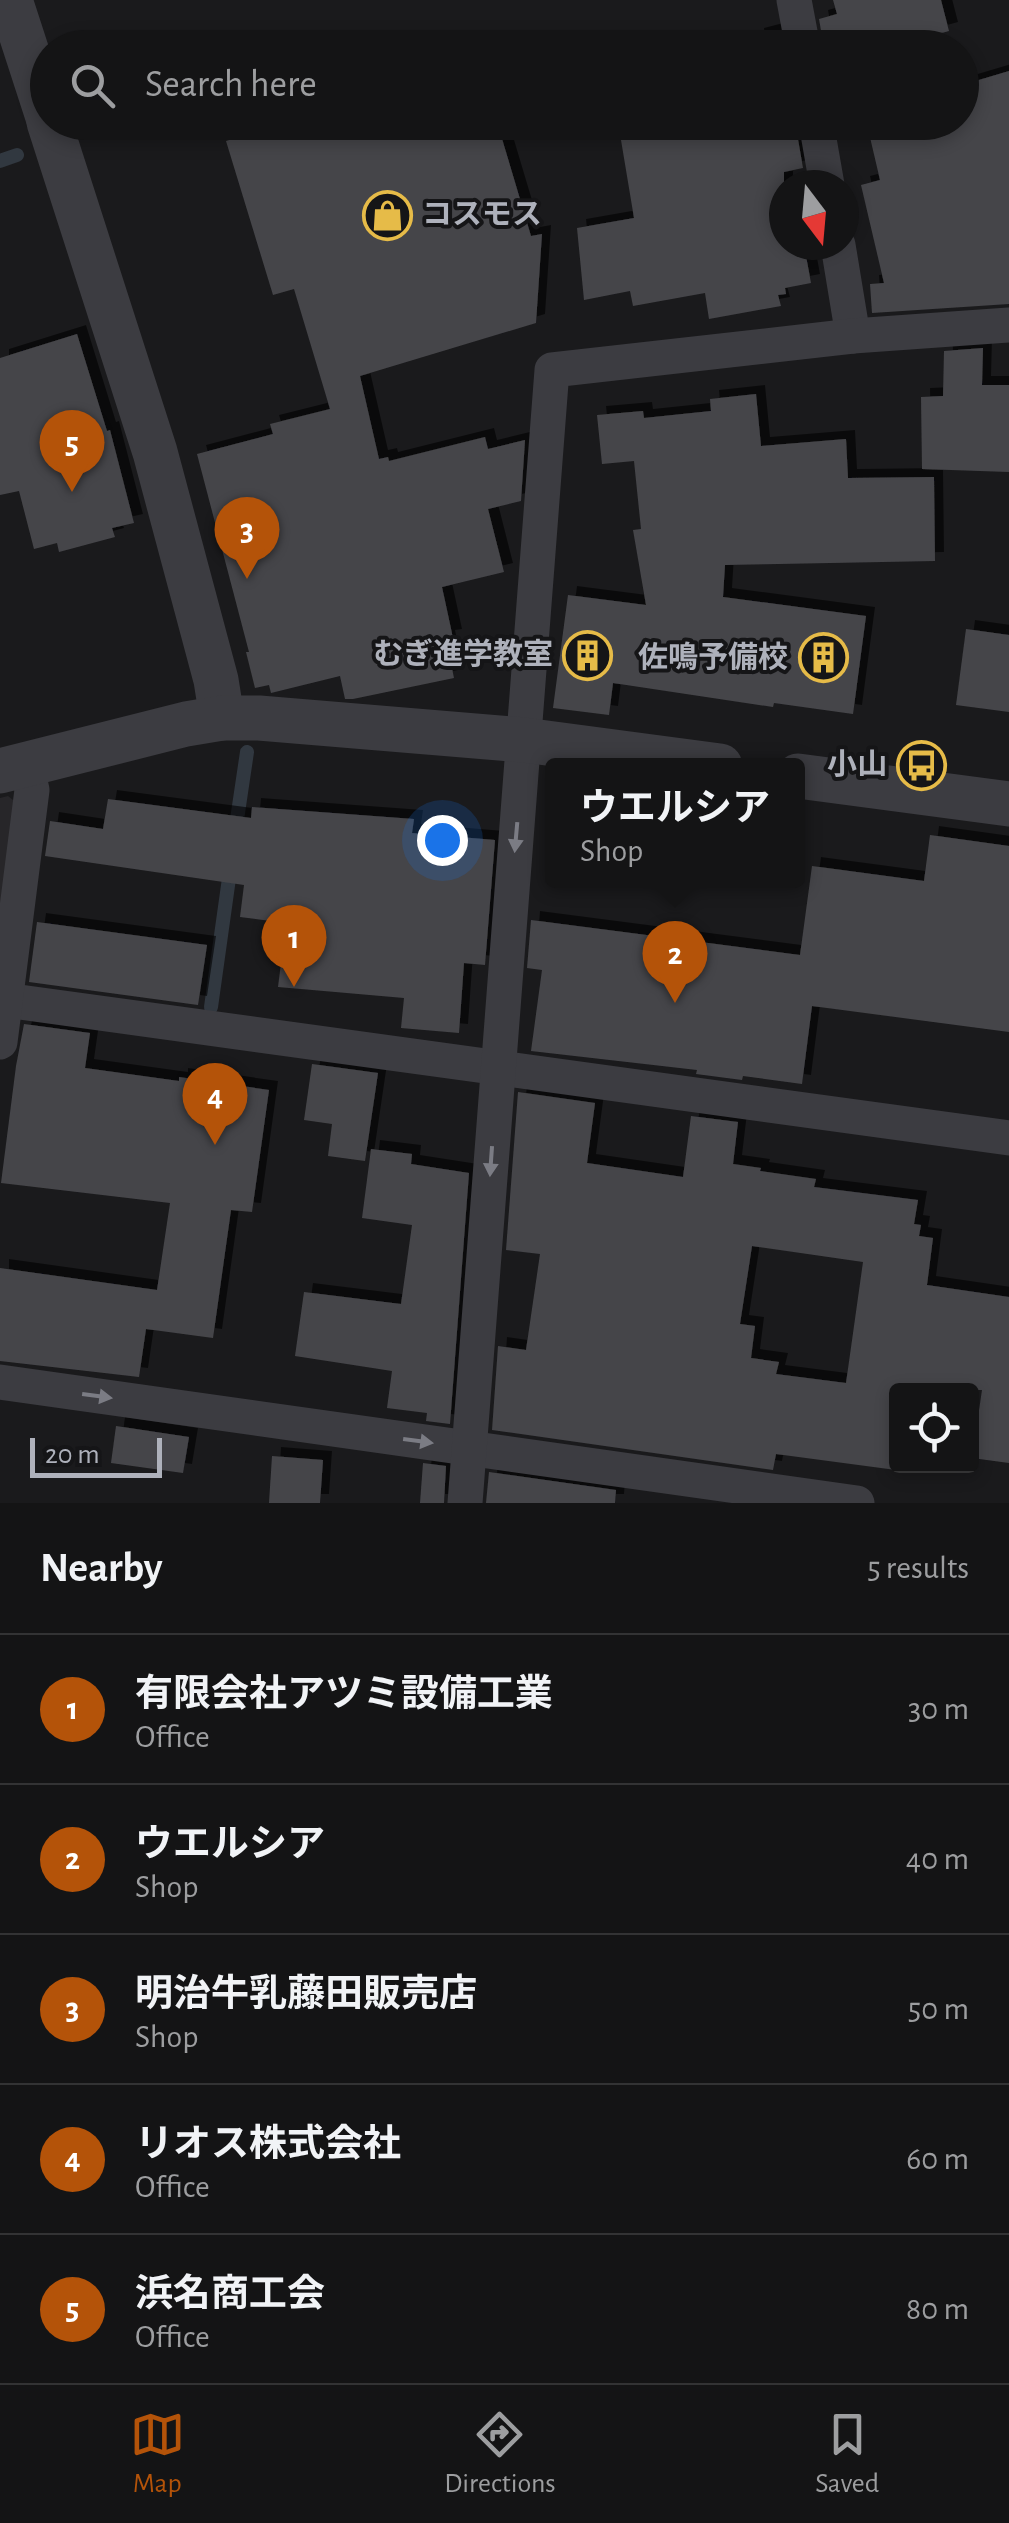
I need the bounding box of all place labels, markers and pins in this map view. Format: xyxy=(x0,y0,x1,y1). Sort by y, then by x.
shop icon: コスモス xyxy=(361,189,413,241)
place label: コスモス xyxy=(422,200,542,230)
pin: 5 xyxy=(40,410,104,492)
pin: 3 xyxy=(214,496,280,579)
building icon: むぎ進学教室 xyxy=(562,629,614,681)
building icon: 佐鳴予備校 xyxy=(797,632,849,684)
place label: むぎ進学教室 xyxy=(373,638,553,670)
place label: 佐鳴予備校 xyxy=(638,641,788,673)
bus stop icon: 小山 xyxy=(896,739,948,791)
place label: 小山 xyxy=(827,749,887,780)
pin: 1 xyxy=(262,904,326,987)
pin: 2 xyxy=(642,920,708,1003)
pin: 4 xyxy=(182,1062,248,1145)

